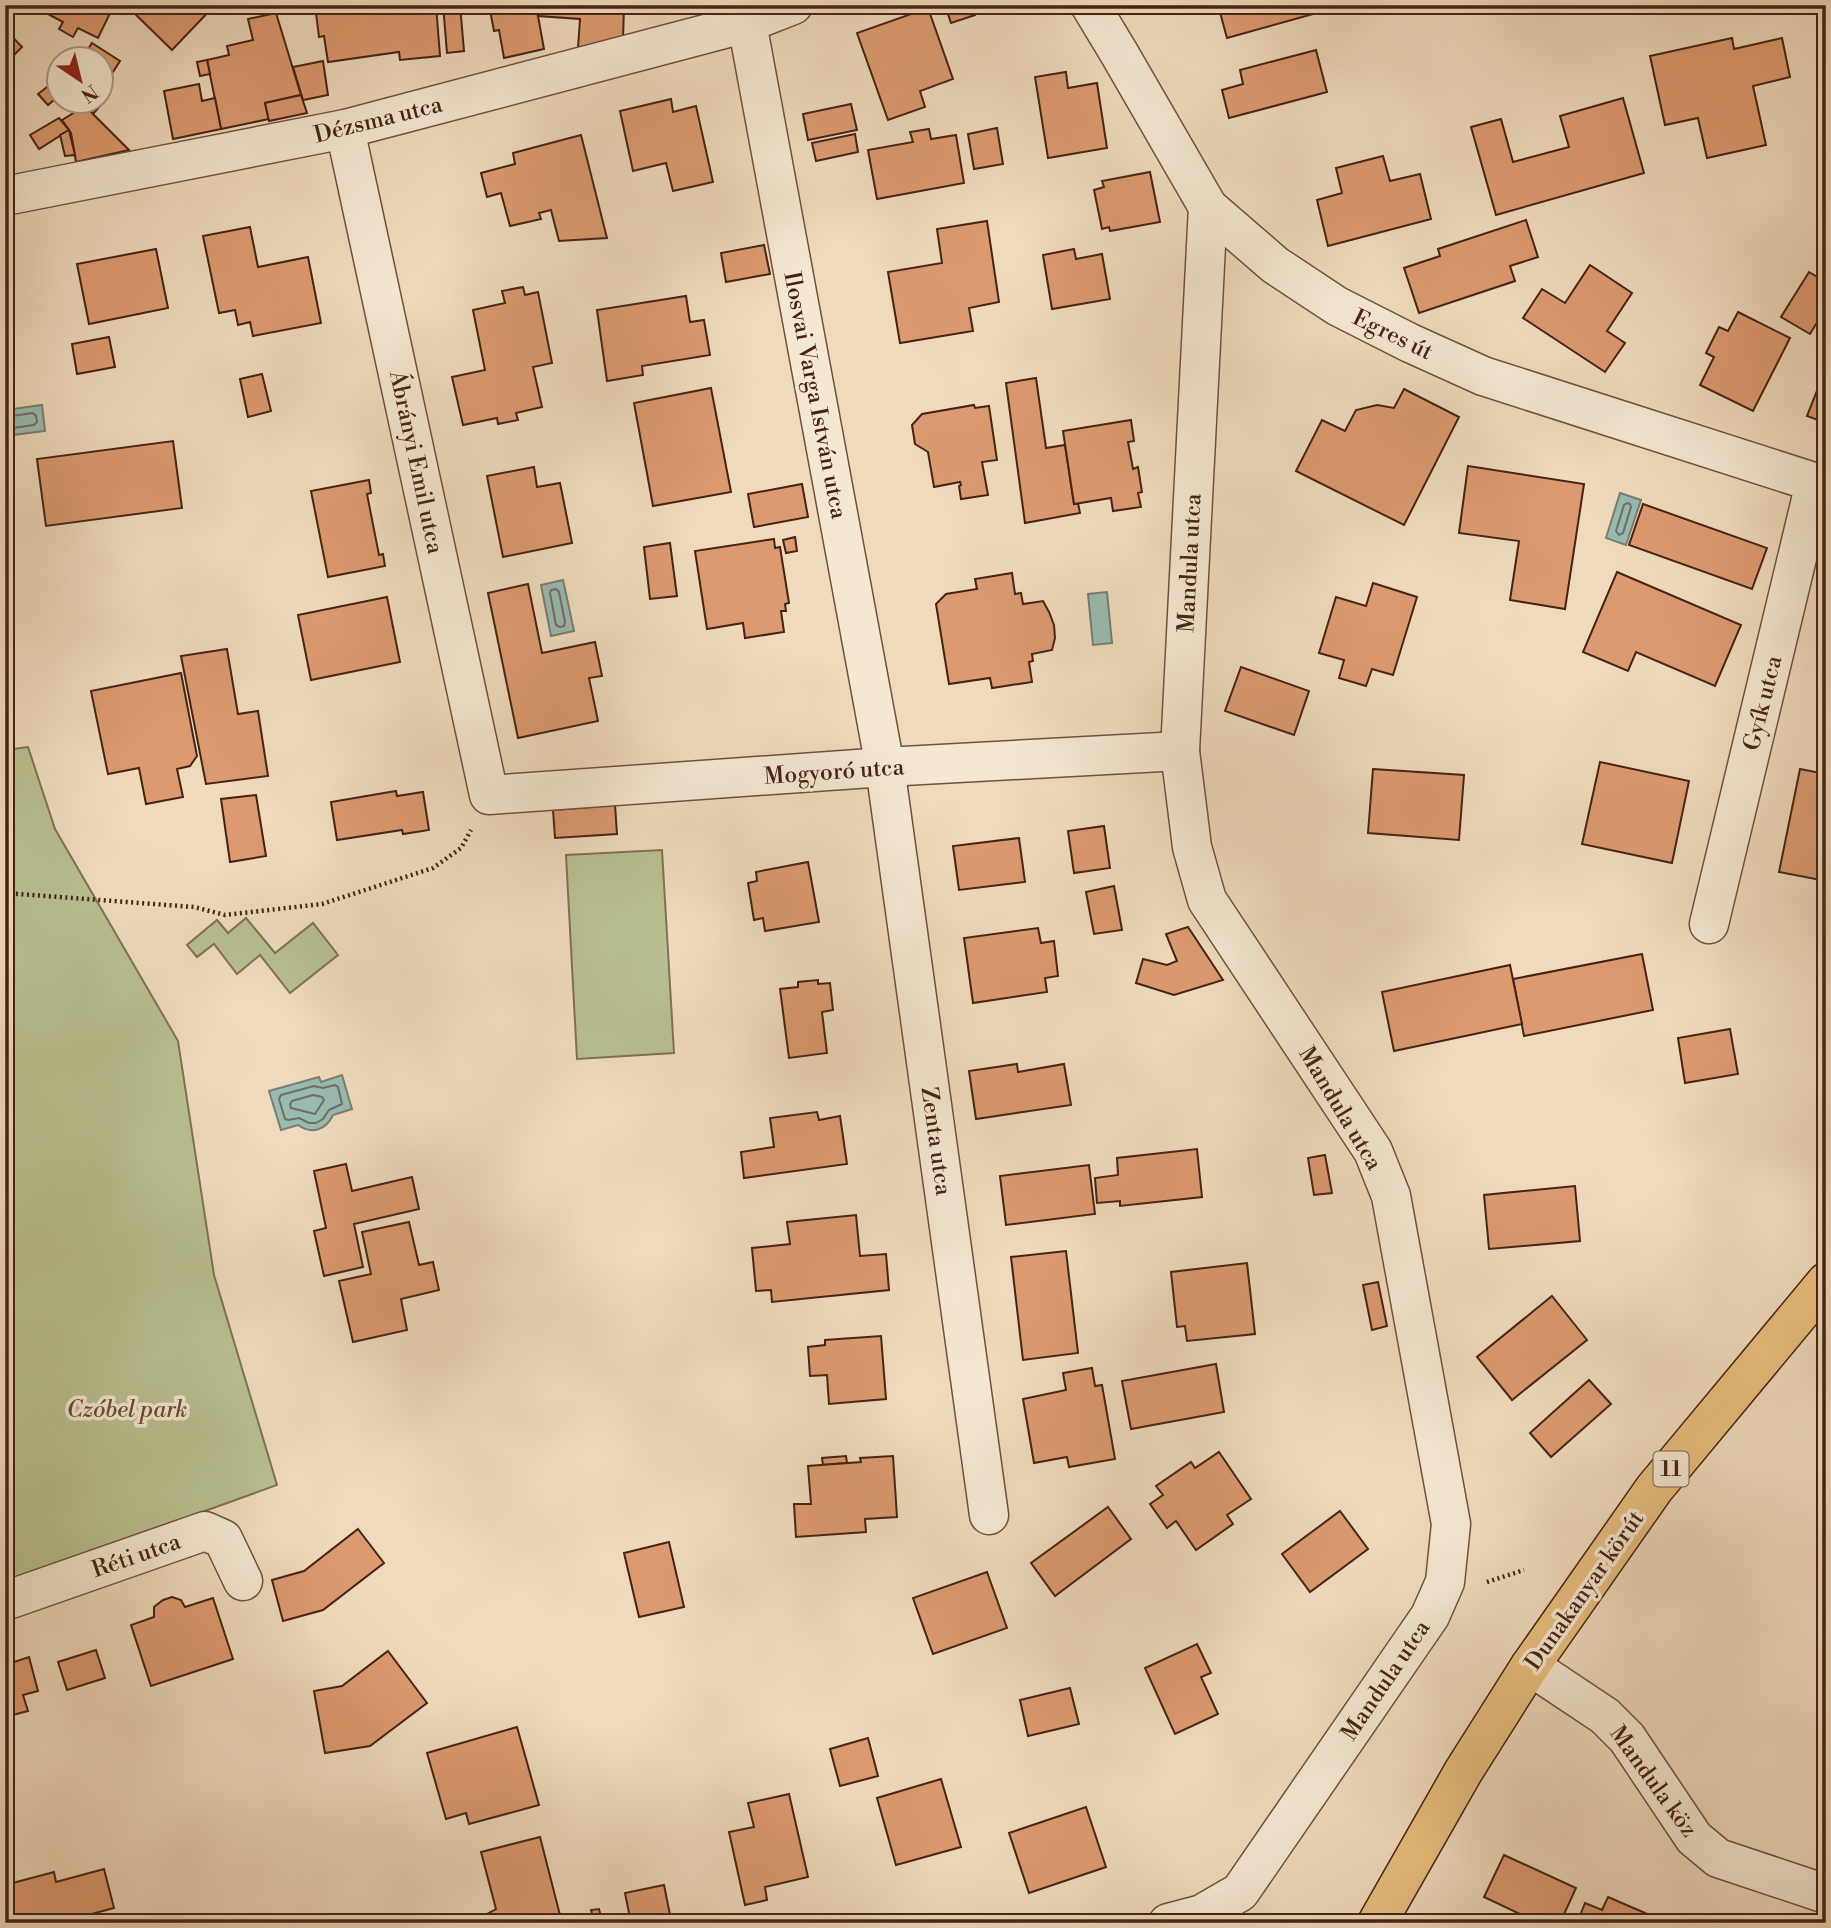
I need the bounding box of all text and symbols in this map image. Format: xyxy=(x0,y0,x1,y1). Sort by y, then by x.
north arrow xyxy=(46,46,116,116)
text: N xyxy=(76,79,102,107)
street label: Dézsma utca xyxy=(311,90,446,149)
street label: Ilosvai Varga István utca xyxy=(777,269,853,522)
street label: Egres út xyxy=(1348,304,1437,366)
street label: Ábrányi Emil utca xyxy=(383,367,451,557)
street label: Mandula utca xyxy=(1172,492,1208,633)
street label: Gyík utca xyxy=(1738,653,1788,754)
street label: Mogyoró utca xyxy=(763,753,905,791)
street label: Mandula utca xyxy=(1292,1042,1388,1176)
street label: Zenta utca xyxy=(915,1085,958,1198)
park label: Czóbel park xyxy=(67,1396,187,1424)
road number: 11 xyxy=(1654,1452,1688,1486)
street label: Dunakanyar körút xyxy=(1519,1505,1650,1676)
street label: Réti utca xyxy=(88,1528,185,1584)
street label: Mandula utca xyxy=(1335,1615,1437,1746)
street label: Mandula köz xyxy=(1603,1720,1703,1843)

